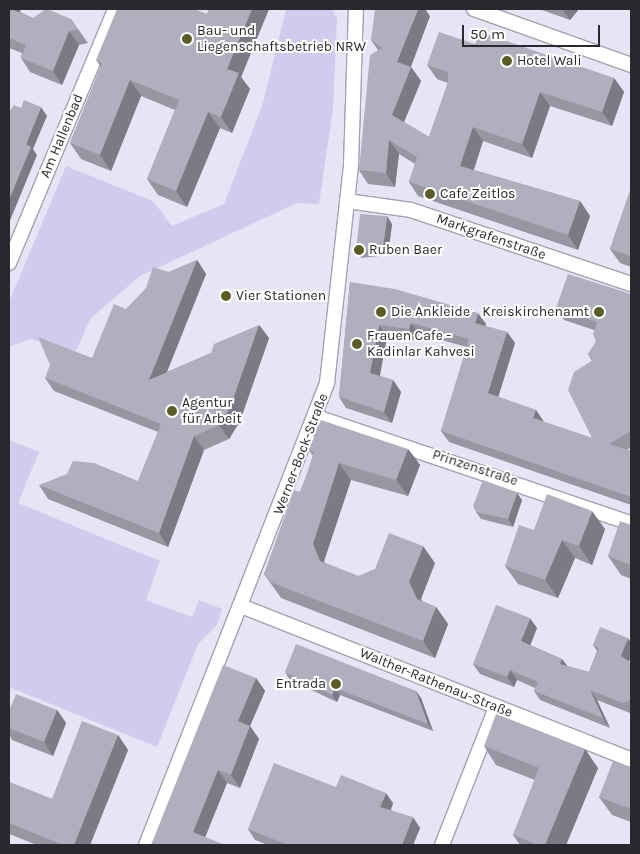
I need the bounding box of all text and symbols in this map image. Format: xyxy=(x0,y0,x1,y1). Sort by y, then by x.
scale bar xyxy=(465,15,602,47)
place label: Bau- und Liegenschaftsbetrieb NRW xyxy=(197,23,366,56)
text: 50 m xyxy=(470,25,505,43)
marker: Bau- und Liegenschaftsbetrieb NRW xyxy=(181,33,193,45)
place label: Hotel Wali xyxy=(517,53,582,69)
marker: Hotel Wali xyxy=(501,55,513,67)
street label: Am Hallenbad xyxy=(37,92,87,180)
place label: Cafe Zeitlos xyxy=(440,186,515,202)
marker: Cafe Zeitlos xyxy=(424,188,436,200)
street label: Markgrafenstraße xyxy=(434,210,548,264)
place label: Ruben Baer xyxy=(369,242,442,258)
marker: Ruben Baer xyxy=(353,244,365,256)
place label: Vier Stationen xyxy=(236,288,326,304)
marker: Vier Stationen xyxy=(220,290,232,302)
place label: Die Ankleide xyxy=(391,304,470,320)
place label: Kreiskirchenamt xyxy=(482,304,589,320)
marker: Die Ankleide xyxy=(375,306,387,318)
marker: Kreiskirchenamt xyxy=(593,306,605,318)
place label: Frauen Cafe - Kadinlar Kahvesi xyxy=(367,328,475,361)
marker: Frauen Cafe - Kadinlar Kahvesi xyxy=(351,338,363,350)
street label: Werner-Bock-Straße xyxy=(270,391,332,517)
place label: Agentur für Arbeit xyxy=(182,395,242,428)
marker: Agentur für Arbeit xyxy=(166,405,178,417)
street label: Prinzenstraße xyxy=(430,446,520,490)
street label: Walther-Rathenau-Straße xyxy=(357,645,515,721)
place label: Entrada xyxy=(276,676,326,692)
marker: Entrada xyxy=(330,678,342,690)

